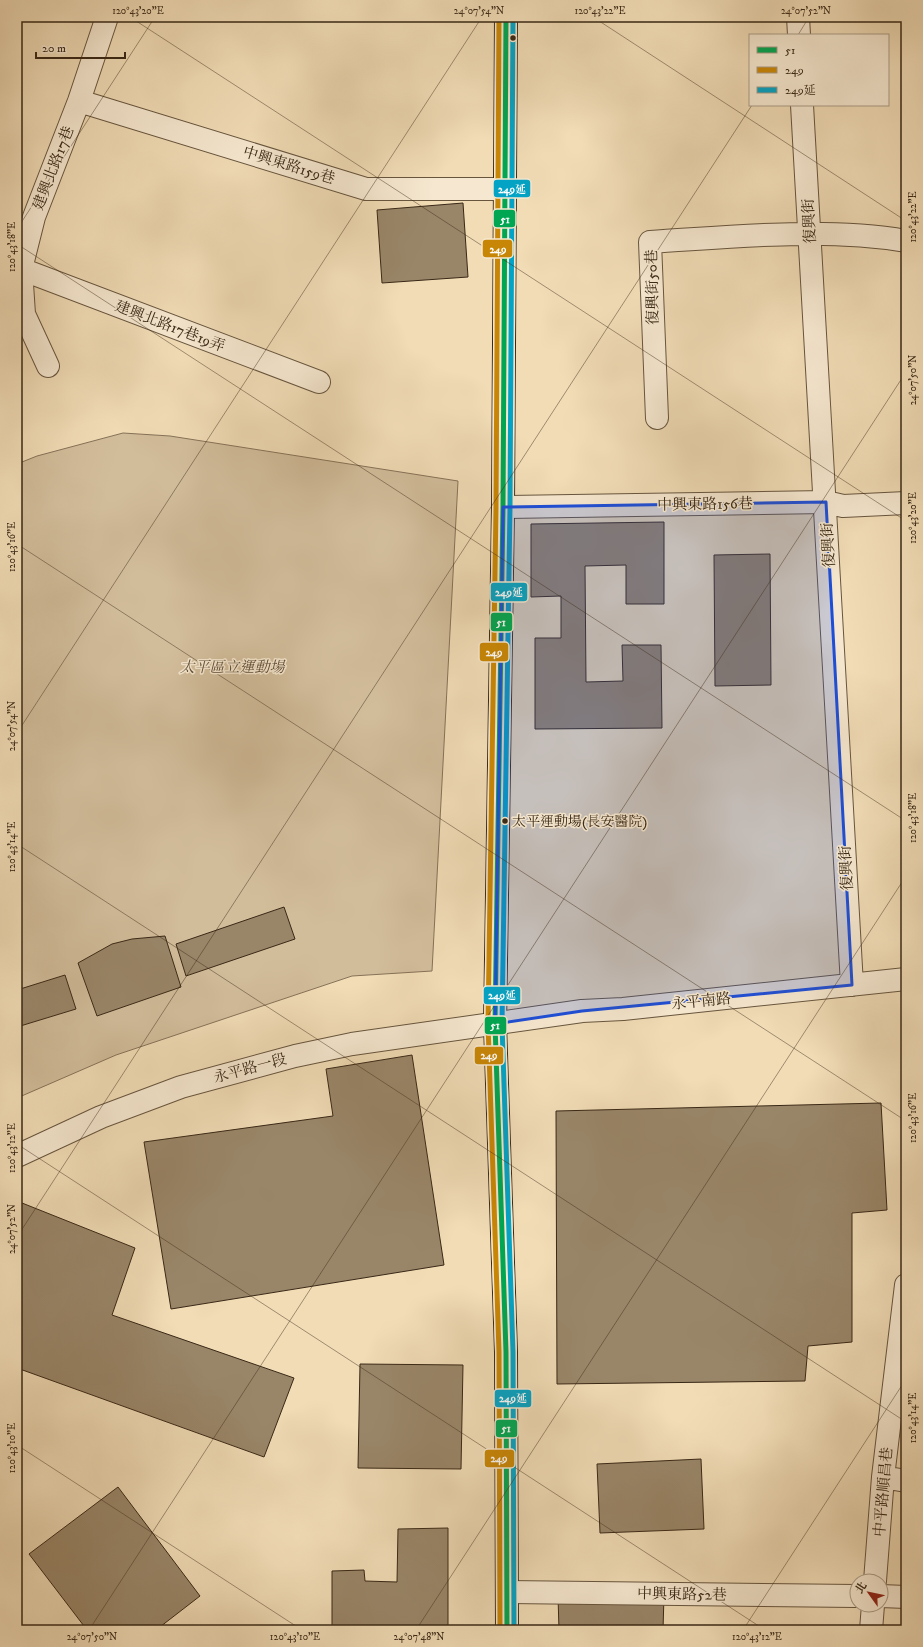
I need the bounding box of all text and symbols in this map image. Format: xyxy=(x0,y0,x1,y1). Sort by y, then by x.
text: 120°43'20"E xyxy=(112,5,164,17)
text: 24°07'54"N xyxy=(454,5,504,17)
text: 120°43'22"E xyxy=(574,5,626,17)
text: 24°07'52"N xyxy=(781,5,831,17)
unlabelled marker xyxy=(508,33,518,43)
scale bar xyxy=(36,34,125,60)
legend xyxy=(749,34,889,106)
text: 20 m xyxy=(42,41,66,56)
text: 51 xyxy=(785,43,795,58)
text: 249 xyxy=(785,63,804,78)
text: 249延 xyxy=(785,83,816,98)
street label: 建興北路17巷 xyxy=(29,124,78,213)
street label: 中興東路159巷 xyxy=(240,142,337,189)
line badge: 249延 xyxy=(493,179,531,198)
text: 249延 xyxy=(498,183,526,197)
text: 120°43'22"E xyxy=(907,191,919,243)
street label: 復興街 xyxy=(799,198,820,244)
line badge: 51 xyxy=(493,209,516,228)
text: 51 xyxy=(499,213,510,227)
text: 120°43'18"E xyxy=(6,222,18,272)
line badge: 249 xyxy=(482,239,513,258)
text: 249 xyxy=(489,243,507,257)
street label: 復興街50巷 xyxy=(642,249,663,325)
street label: 建興北路17巷19弄 xyxy=(112,297,228,356)
text: 24°07'50"N xyxy=(907,355,919,405)
text: 120°43'20"E xyxy=(907,492,919,544)
street label: 中興東路156巷 xyxy=(657,494,753,515)
text: 120°43'16"E xyxy=(6,522,18,572)
street label: 復興街 xyxy=(818,522,839,568)
line badge: 249延 xyxy=(490,582,528,602)
text: 249延 xyxy=(495,586,523,600)
line badge: 51 xyxy=(490,612,513,632)
text: 51 xyxy=(495,616,506,630)
line badge: 249 xyxy=(479,642,509,662)
text: 249 xyxy=(485,646,503,660)
park label: 太平區立運動場 xyxy=(179,658,286,677)
text: 24°07'54"N xyxy=(6,701,18,751)
text: 120°43'18"E xyxy=(907,793,919,843)
place label: 太平運動場(長安醫院) xyxy=(512,813,648,831)
marker: 太平運動場(長安醫院) xyxy=(500,816,510,826)
text: 120°43'14"E xyxy=(6,822,18,872)
street label: 復興街 xyxy=(836,845,857,891)
line badge: 249延 xyxy=(483,986,521,1005)
text: 249延 xyxy=(488,989,516,1003)
street label: 永平南路 xyxy=(670,989,732,1014)
line badge: 51 xyxy=(484,1016,507,1035)
text: 51 xyxy=(489,1019,500,1033)
line badge: 249 xyxy=(474,1046,504,1065)
text: 249 xyxy=(480,1049,498,1063)
street label: 永平路一段 xyxy=(211,1050,289,1087)
text: 120°43'16"E xyxy=(907,1093,919,1143)
text: 120°43'12"E xyxy=(6,1123,18,1173)
text: 24°07'52"N xyxy=(6,1204,18,1254)
line badge: 249延 xyxy=(494,1389,532,1408)
text: 249延 xyxy=(499,1392,527,1406)
text: 120°43'14"E xyxy=(907,1393,919,1443)
line badge: 51 xyxy=(495,1419,518,1438)
text: 51 xyxy=(500,1422,511,1436)
text: 120°43'10"E xyxy=(6,1423,18,1473)
street label: 中平路順昌巷 xyxy=(870,1446,897,1538)
line badge: 249 xyxy=(484,1449,515,1468)
text: 249 xyxy=(490,1452,508,1466)
north arrow xyxy=(849,1573,889,1613)
text: 北 xyxy=(853,1580,870,1597)
street label: 中興東路52巷 xyxy=(637,1584,727,1605)
text: 24°07'50"N xyxy=(67,1631,117,1643)
text: 120°43'10"E xyxy=(270,1631,320,1643)
text: 24°07'48"N xyxy=(393,1631,445,1643)
text: 120°43'12"E xyxy=(732,1631,782,1643)

